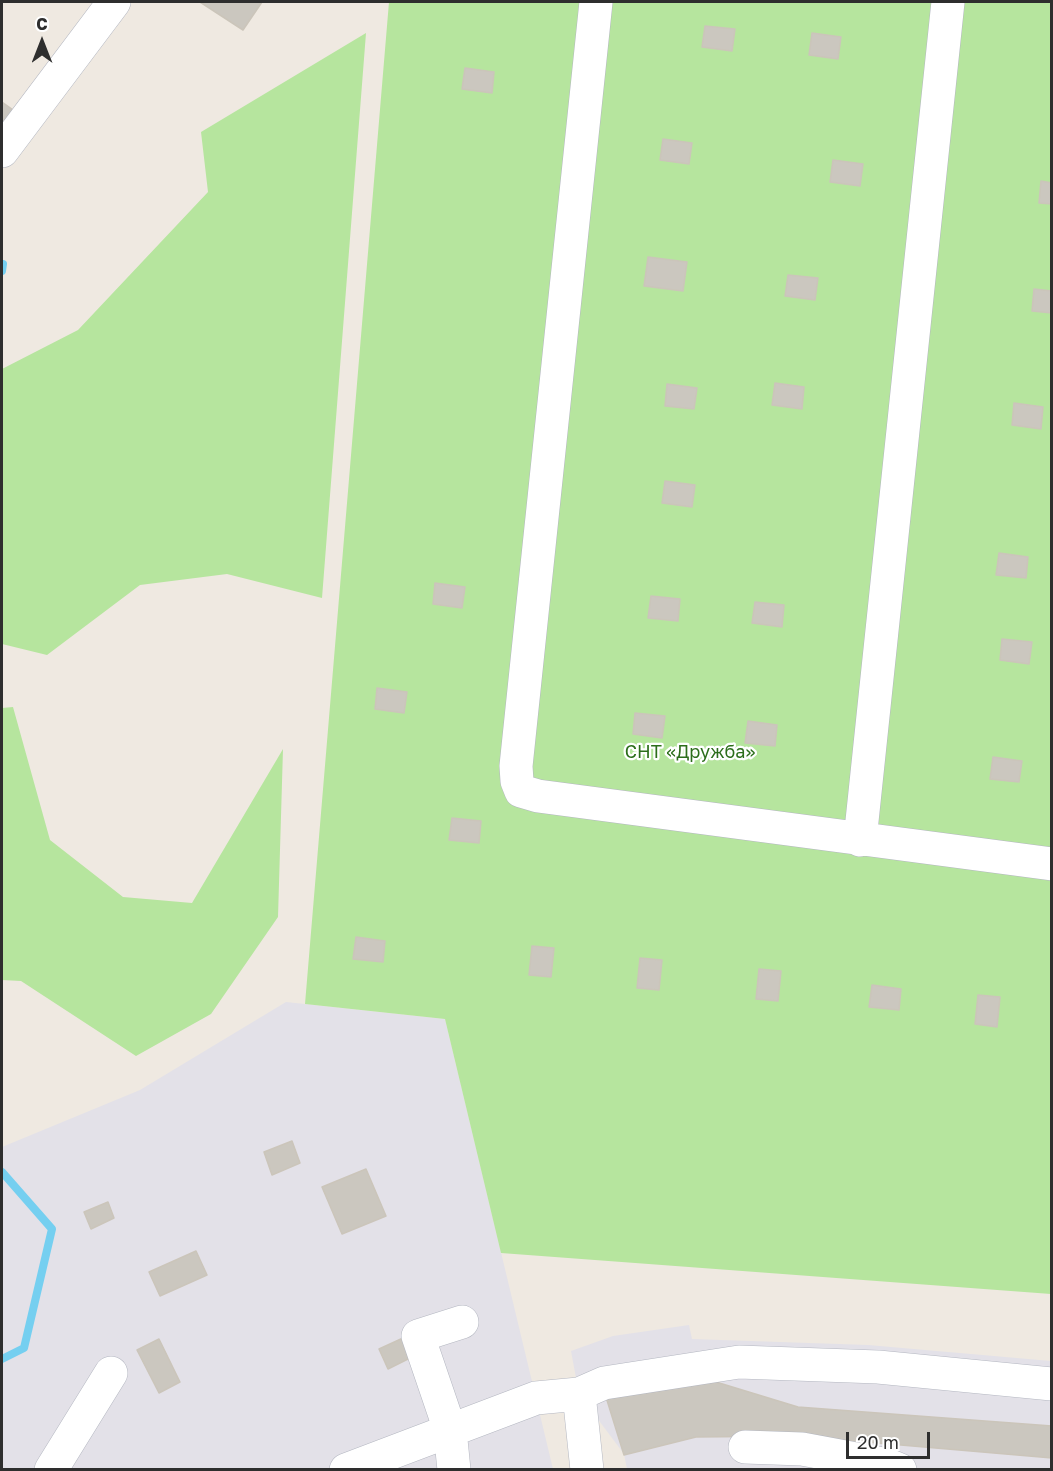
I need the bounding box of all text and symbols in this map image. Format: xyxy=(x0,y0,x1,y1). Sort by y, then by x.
north arrow xyxy=(12,12,72,72)
text: С xyxy=(36,14,48,34)
park label: СНТ «Дружба» xyxy=(625,741,755,763)
scale bar xyxy=(849,1420,933,1458)
text: 20 m xyxy=(857,1431,899,1453)

